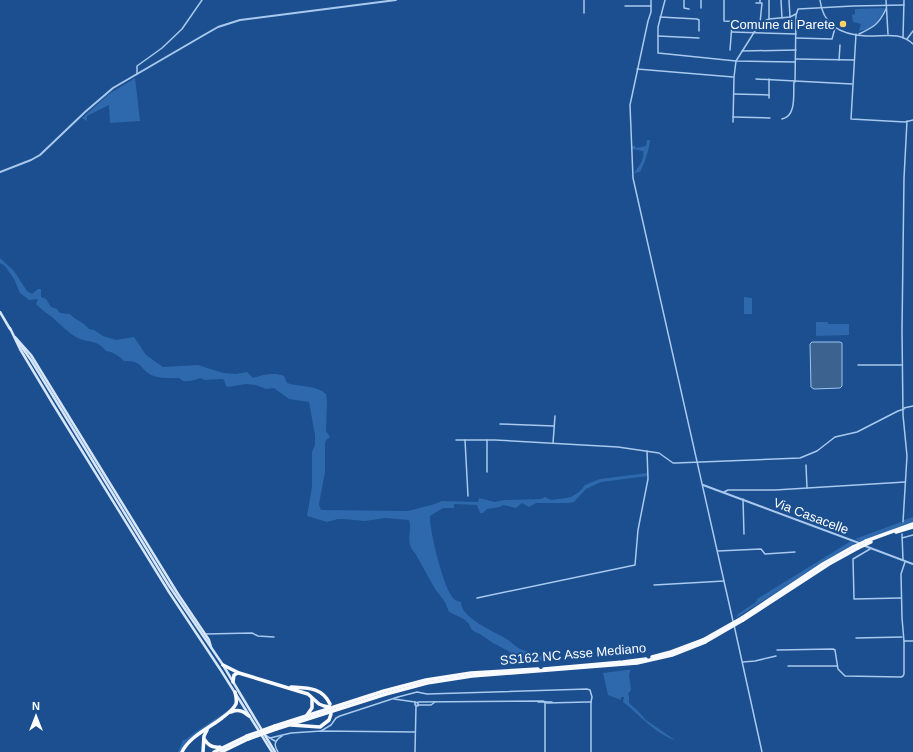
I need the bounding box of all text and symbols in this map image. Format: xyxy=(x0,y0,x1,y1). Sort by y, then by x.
place label: Comune di Parete xyxy=(730,17,835,32)
marker: Comune di Parete xyxy=(838,19,848,29)
street label: Via Casacelle xyxy=(771,495,851,537)
street label: SS162 NC Asse Mediano xyxy=(499,640,647,668)
north arrow xyxy=(16,696,56,736)
text: N xyxy=(32,700,40,712)

